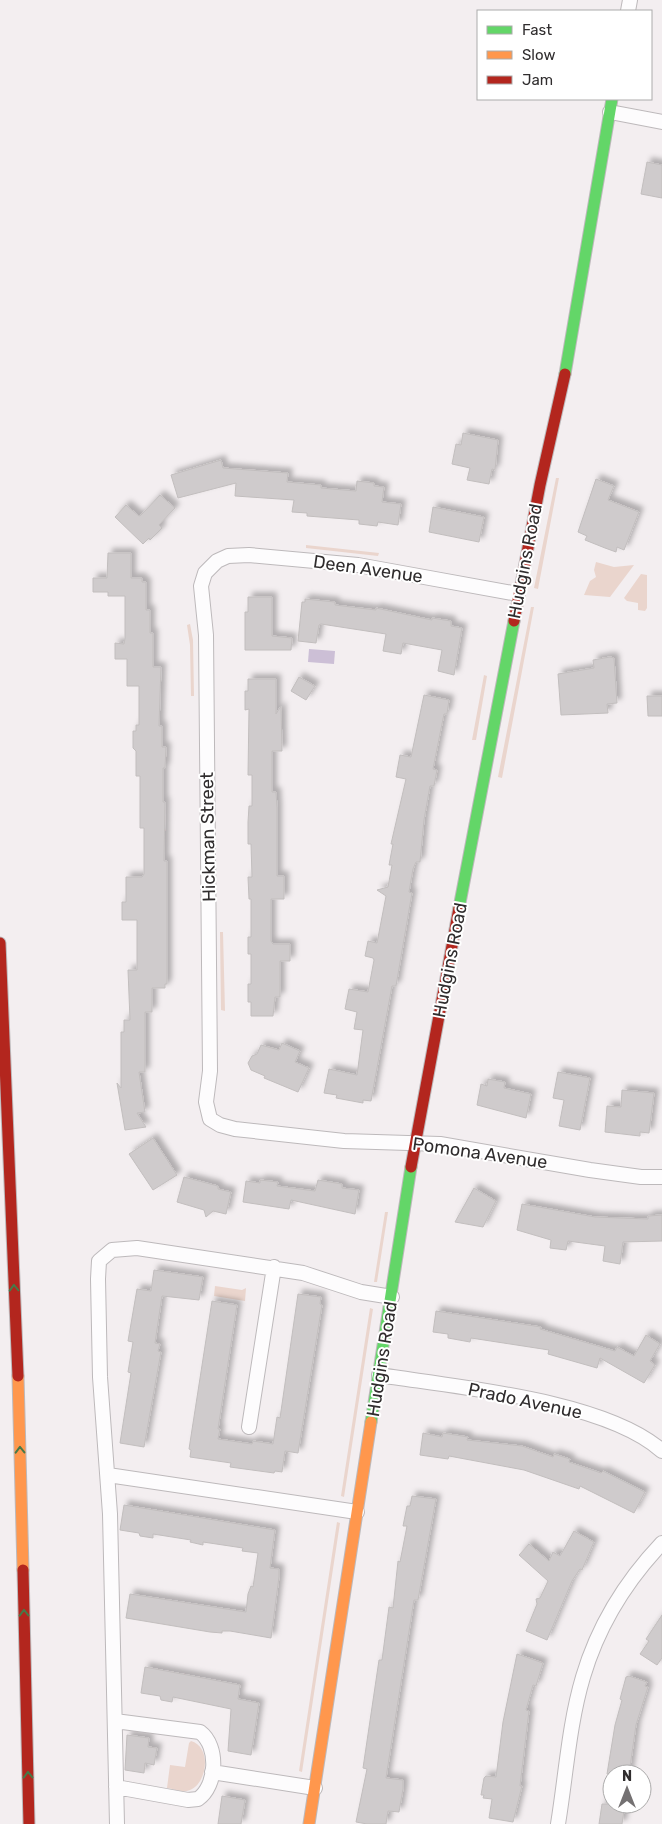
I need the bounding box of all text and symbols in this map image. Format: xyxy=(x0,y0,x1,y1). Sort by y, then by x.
legend xyxy=(477,10,652,100)
text: Fast xyxy=(522,21,552,39)
text: Slow xyxy=(522,46,555,64)
text: Jam xyxy=(522,71,553,89)
street label: Hudgins Road xyxy=(503,502,547,620)
street label: Deen Avenue xyxy=(312,550,424,588)
street label: Hickman Street xyxy=(196,772,220,902)
street label: Hudgins Road xyxy=(428,901,472,1019)
street label: Pomona Avenue xyxy=(411,1133,549,1173)
one-way arrow xyxy=(9,1284,20,1292)
street label: Hudgins Road xyxy=(362,1300,402,1418)
street label: Prado Avenue xyxy=(466,1378,584,1424)
one-way arrow xyxy=(15,1446,25,1454)
one-way arrow xyxy=(19,1609,29,1616)
north arrow xyxy=(602,1764,652,1814)
text: N xyxy=(622,1768,632,1785)
one-way arrow xyxy=(23,1771,33,1779)

